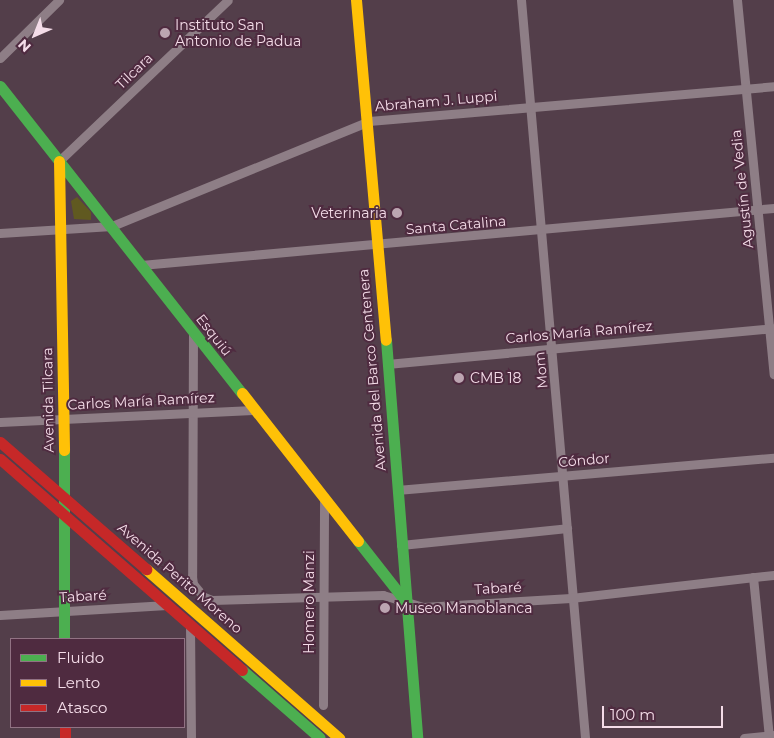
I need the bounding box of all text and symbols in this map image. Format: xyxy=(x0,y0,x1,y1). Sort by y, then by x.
north arrow xyxy=(10,10,60,60)
place label: Instituto San Antonio de Padua xyxy=(175,17,301,49)
marker: Instituto San Antonio de Padua xyxy=(159,27,171,39)
text: N xyxy=(14,35,35,56)
street label: Tilcara xyxy=(112,49,156,93)
street label: Abraham J. Luppi xyxy=(374,87,498,115)
street label: Agustín de Vedia xyxy=(727,129,757,249)
place label: Veterinaria xyxy=(311,205,387,221)
marker: Veterinaria xyxy=(391,207,403,219)
street label: Santa Catalina xyxy=(405,212,507,238)
street label: Avenida del Barco Centenera xyxy=(355,268,389,472)
street label: Esquiú xyxy=(193,311,235,359)
street label: Carlos María Ramírez xyxy=(505,317,653,347)
street label: Avenida Tilcara xyxy=(39,347,57,453)
street label: Mom xyxy=(531,351,551,389)
place label: CMB 18 xyxy=(470,370,522,386)
marker: CMB 18 xyxy=(452,371,466,385)
street label: Carlos María Ramírez xyxy=(67,389,215,413)
street label: Cóndor xyxy=(557,449,611,471)
street label: Avenida Perito Moreno xyxy=(114,519,246,637)
street label: Homero Manzi xyxy=(301,550,317,654)
street label: Tabaré xyxy=(474,578,522,598)
street label: Tabaré xyxy=(59,586,107,606)
place label: Museo Manoblanca xyxy=(395,600,533,616)
marker: Museo Manoblanca xyxy=(379,602,391,614)
legend xyxy=(10,638,185,728)
text: Fluido xyxy=(57,648,104,667)
text: Lento xyxy=(57,673,100,692)
scale bar xyxy=(604,696,725,728)
text: Atasco xyxy=(57,698,107,717)
text: 100 m xyxy=(610,705,655,724)

